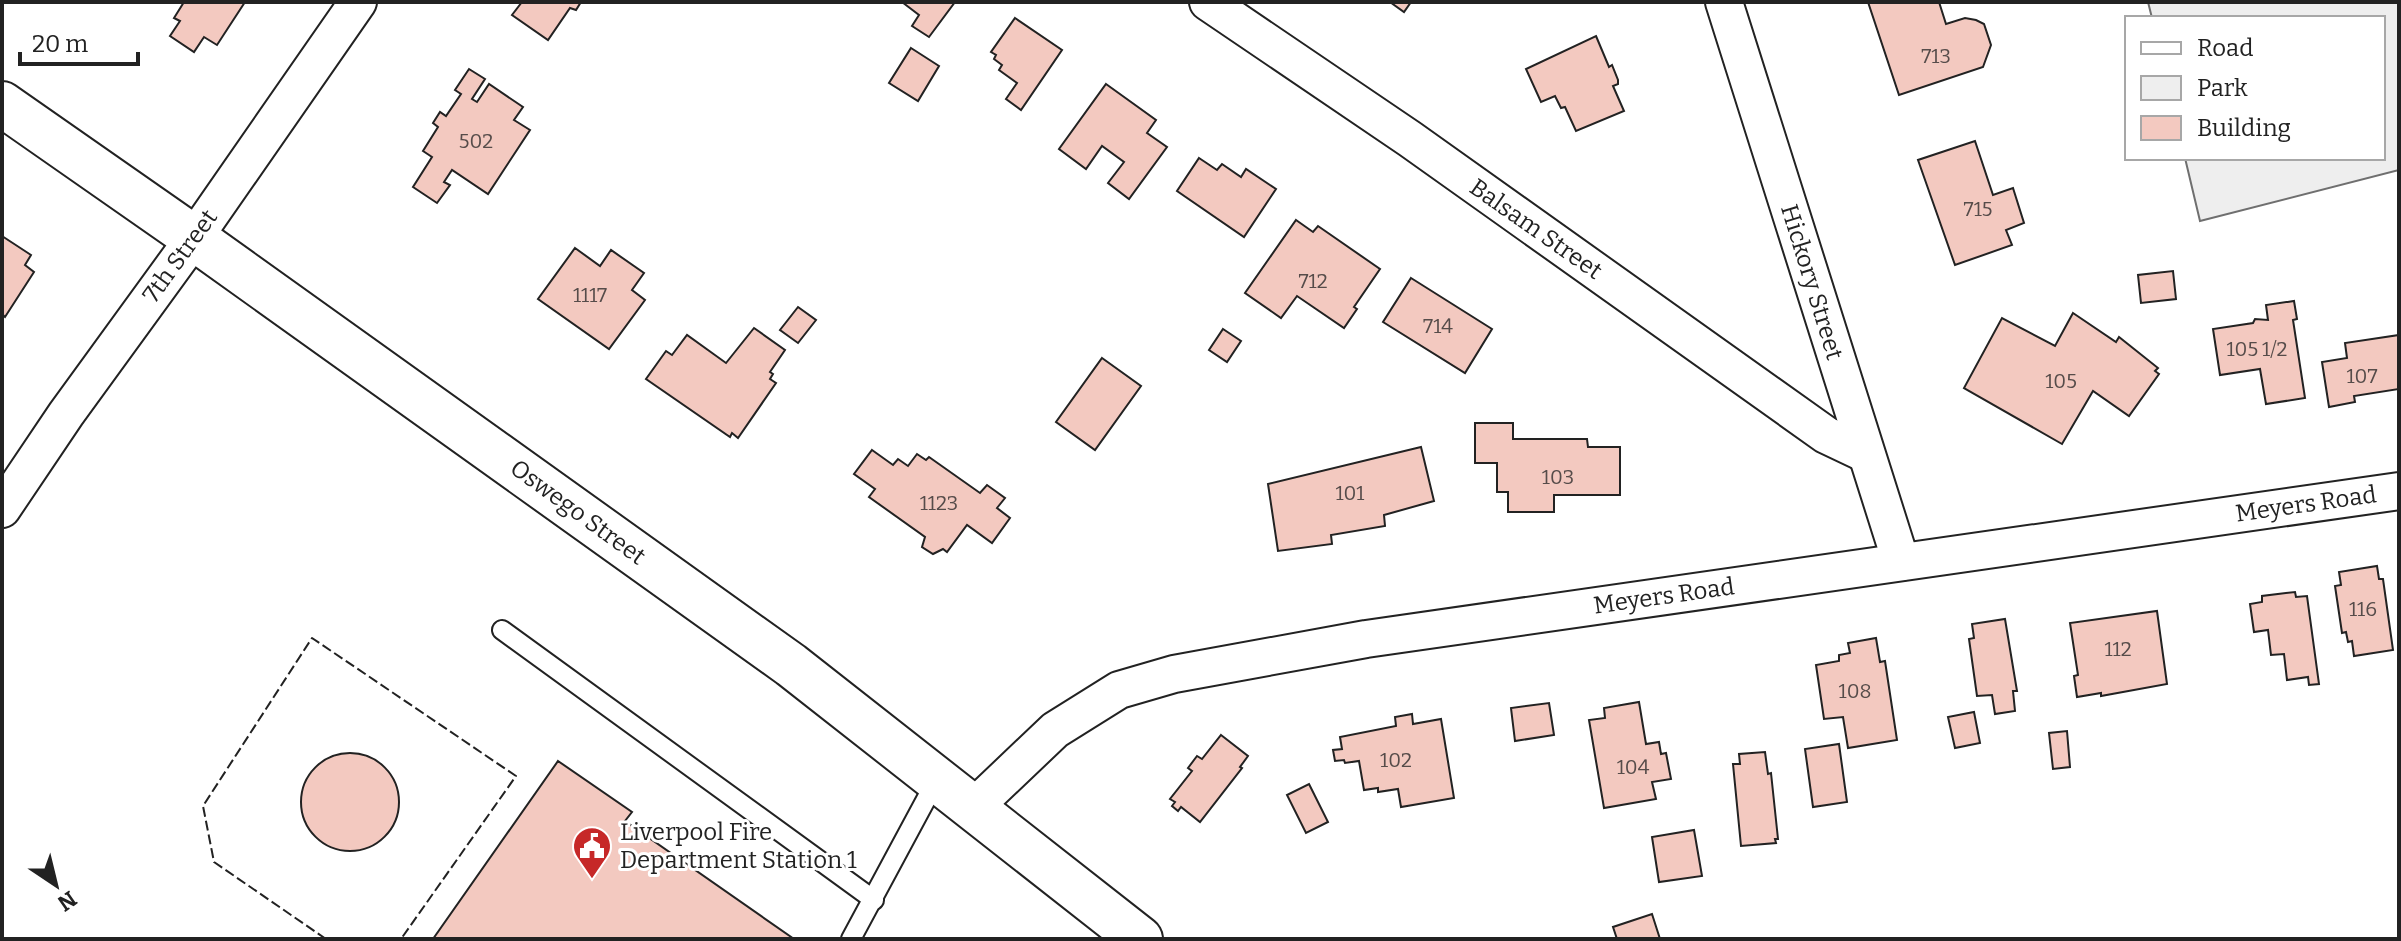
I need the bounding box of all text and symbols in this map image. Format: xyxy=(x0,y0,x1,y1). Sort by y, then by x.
scale bar xyxy=(20,16,138,66)
legend xyxy=(2125,16,2385,160)
text: 20 m xyxy=(32,30,88,58)
text: Road xyxy=(2197,34,2253,62)
house number: 713 xyxy=(1921,44,1951,68)
text: Park xyxy=(2197,74,2248,102)
text: Building xyxy=(2197,114,2291,142)
house number: 502 xyxy=(459,129,493,153)
street label: Balsam Street xyxy=(1464,173,1608,285)
house number: 715 xyxy=(1964,197,1992,221)
street label: Hickory Street xyxy=(1775,201,1849,363)
street label: 7th Street xyxy=(137,204,223,308)
house number: 712 xyxy=(1298,269,1328,293)
house number: 1117 xyxy=(573,283,607,307)
house number: 714 xyxy=(1423,314,1453,338)
house number: 105 1/2 xyxy=(2226,337,2288,361)
house number: 107 xyxy=(2347,364,2377,388)
house number: 105 xyxy=(2045,369,2077,393)
street label: Oswego Street xyxy=(505,454,651,571)
house number: 103 xyxy=(1542,465,1574,489)
street label: Meyers Road xyxy=(2234,480,2378,528)
house number: 101 xyxy=(1336,481,1365,505)
house number: 1123 xyxy=(920,491,958,515)
street label: Meyers Road xyxy=(1592,572,1736,620)
house number: 116 xyxy=(2349,597,2377,621)
house number: 112 xyxy=(2104,637,2132,661)
house number: 108 xyxy=(1839,679,1871,703)
house number: 102 xyxy=(1380,748,1412,772)
house number: 104 xyxy=(1617,755,1650,779)
place label: Liverpool Fire Department Station 1 xyxy=(620,818,857,874)
public building icon: Liverpool Fire Department Station 1 xyxy=(571,825,613,880)
north arrow xyxy=(16,845,96,925)
text: N xyxy=(52,885,82,917)

